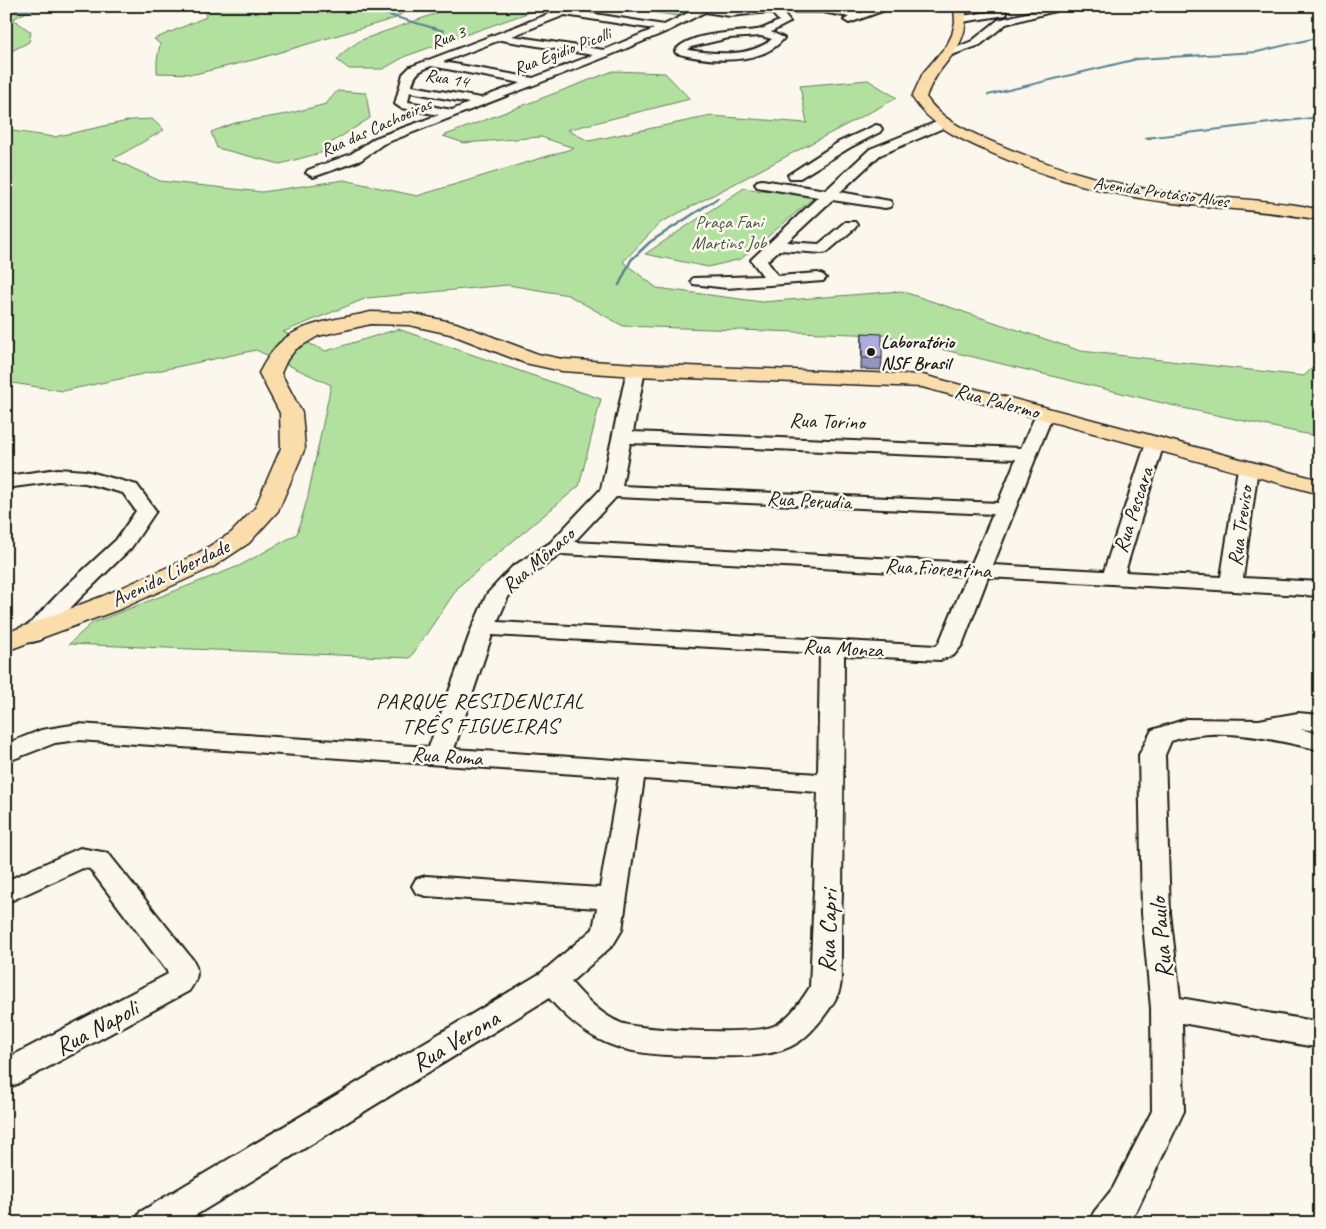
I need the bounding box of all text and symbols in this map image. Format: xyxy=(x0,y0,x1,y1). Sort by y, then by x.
street label: Rua 3 xyxy=(428,20,470,53)
street label: Rua Egidio Picolli xyxy=(510,22,616,80)
street label: Rua 14 xyxy=(424,63,472,93)
street label: Rua das Cachoeiras xyxy=(317,92,437,161)
street label: Avenida Protásio Alves xyxy=(1092,172,1232,213)
park label: Praça Fani Martins Job xyxy=(692,211,768,254)
place label: Laboratório NSF Brasil xyxy=(881,331,956,374)
marker: Laboratório NSF Brasil xyxy=(865,346,877,358)
street label: Rua Palermo xyxy=(952,377,1045,425)
street label: Rua Torino xyxy=(789,407,868,435)
street label: Rua Pescara xyxy=(1107,463,1159,556)
street label: Rua Treviso xyxy=(1222,482,1259,568)
street label: Rua Perudia xyxy=(766,485,854,515)
street label: Rua Mônaco xyxy=(496,520,582,599)
street label: Avenida Liberdade xyxy=(107,532,235,613)
street label: Rua Fiorentina xyxy=(884,552,994,584)
street label: Rua Monza xyxy=(803,633,885,663)
district label: PARQUE RESIDENCIAL TRÊS FIGUEIRAS xyxy=(376,687,584,740)
street label: Rua Roma xyxy=(411,741,485,772)
street label: Rua Capri xyxy=(811,885,846,973)
street label: Rua Paulo xyxy=(1141,893,1180,980)
street label: Rua Napoli xyxy=(49,991,146,1063)
street label: Rua Verona xyxy=(406,1001,507,1079)

